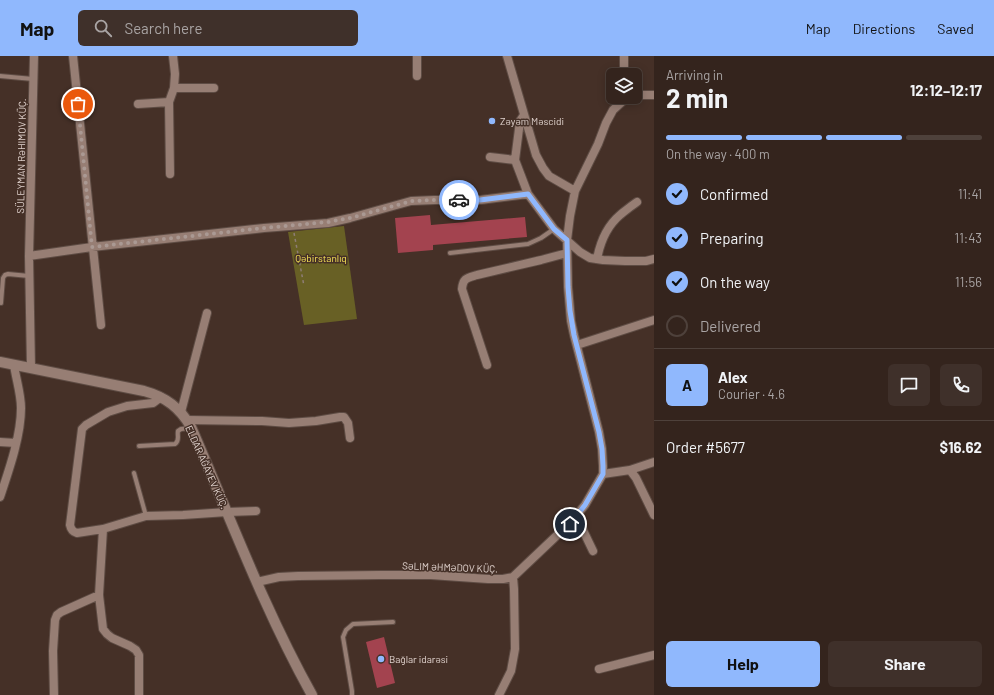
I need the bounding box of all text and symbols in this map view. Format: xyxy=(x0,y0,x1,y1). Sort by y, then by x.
search box xyxy=(78,10,358,46)
text: Map xyxy=(20,17,54,40)
icon: search xyxy=(92,17,114,39)
text: Search here xyxy=(124,19,202,37)
text: Map xyxy=(806,20,831,37)
text: Directions xyxy=(853,20,915,37)
text: Saved xyxy=(937,20,974,37)
text: Arriving in xyxy=(666,67,723,83)
map controls xyxy=(606,68,642,104)
button: layers xyxy=(606,68,642,104)
text: 12:12–12:17 xyxy=(910,81,982,99)
text: 2 min xyxy=(666,82,728,113)
pin xyxy=(61,87,95,121)
icon: bag xyxy=(67,93,89,115)
street label: SÜLEYMAN RƏHIMOV KÜÇ. xyxy=(14,98,28,214)
place label: Zəyəm Məscidi xyxy=(500,115,564,127)
marker: Zəyəm Məscidi xyxy=(487,116,497,126)
text: On the way · 400 m xyxy=(666,146,770,162)
courier xyxy=(439,180,479,220)
icon: check xyxy=(666,183,688,205)
text: Confirmed xyxy=(700,185,768,203)
text: 11:41 xyxy=(958,186,982,202)
icon: car xyxy=(448,189,470,211)
icon: check xyxy=(666,227,688,249)
text: Preparing xyxy=(700,229,764,247)
text: 11:43 xyxy=(955,230,982,246)
park label: Qəbirstanlıq xyxy=(295,252,347,264)
icon: check xyxy=(666,271,688,293)
text: On the way xyxy=(700,273,770,291)
text: 11:56 xyxy=(955,274,982,290)
text: Delivered xyxy=(700,317,761,335)
button: chat xyxy=(888,364,930,406)
button: phone xyxy=(940,364,982,406)
text: Alex xyxy=(718,368,748,386)
text: A xyxy=(682,376,692,394)
text: Courier · 4.6 xyxy=(718,386,785,402)
street label: ELDAR AĞAYEV KÜÇ. xyxy=(183,423,231,511)
text: Order #5677 xyxy=(666,438,745,456)
text: $16.62 xyxy=(940,438,982,456)
pin xyxy=(553,507,587,541)
icon: home xyxy=(559,513,581,535)
street label: SƏLIM ƏHMƏDOV KÜÇ. xyxy=(402,559,498,575)
button: Help xyxy=(666,641,820,687)
button: Share xyxy=(828,641,982,687)
place label: Bağlar idarəsi xyxy=(389,653,448,665)
marker: Bağlar idarəsi xyxy=(376,654,386,664)

